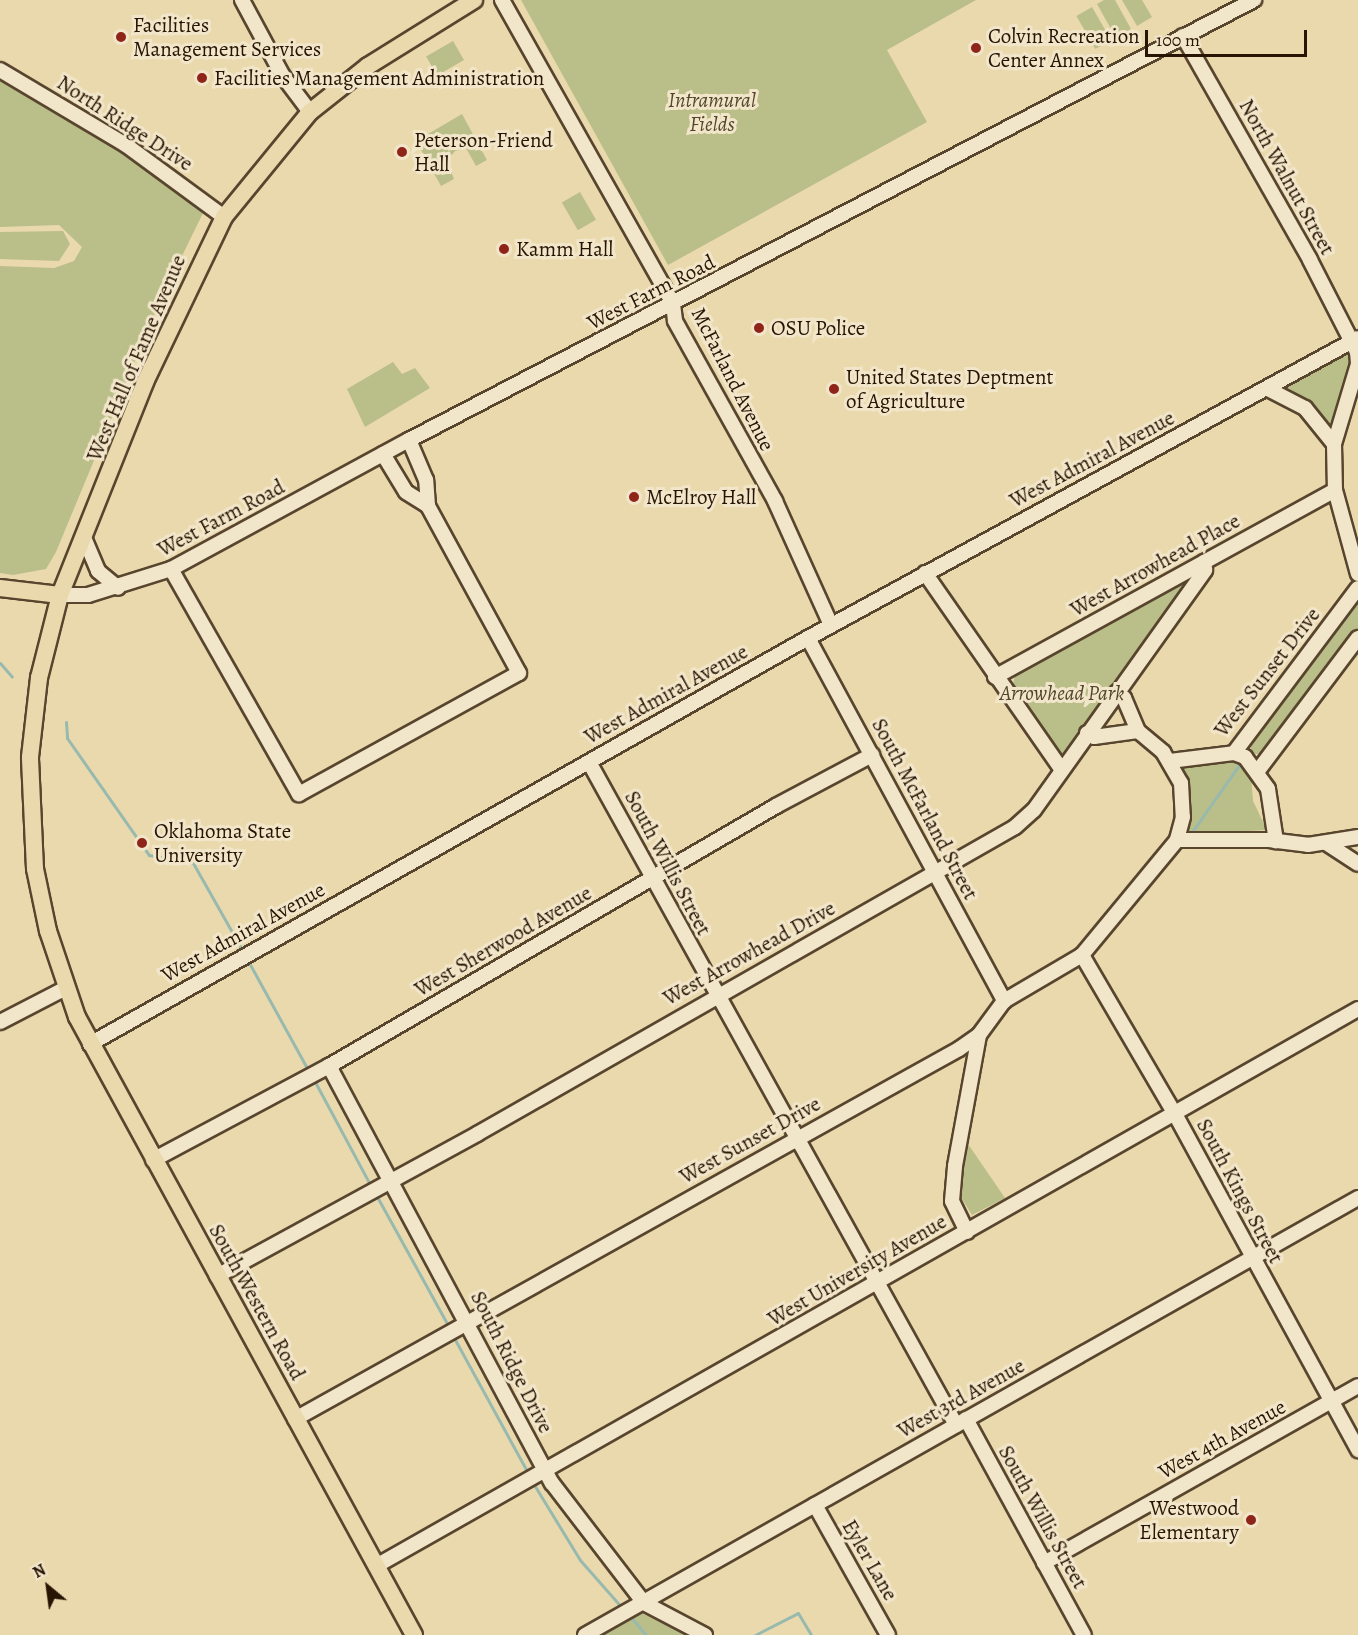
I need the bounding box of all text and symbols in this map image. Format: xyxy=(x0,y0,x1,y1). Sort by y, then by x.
place label: Facilities Management Services xyxy=(133,12,321,62)
scale bar xyxy=(1148,18,1310,56)
place label: Colvin Recreation Center Annex xyxy=(988,23,1140,73)
text: 100 m xyxy=(1156,28,1200,52)
marker: Facilities Management Services xyxy=(114,30,128,44)
marker: Colvin Recreation Center Annex xyxy=(969,41,983,55)
place label: Facilities Management Administration xyxy=(214,65,544,91)
street label: North Ridge Drive xyxy=(52,70,198,176)
marker: Facilities Management Administration xyxy=(195,71,209,85)
park label: Intramural Fields xyxy=(668,87,756,137)
street label: North Walnut Street xyxy=(1234,95,1340,259)
place label: Peterson-Friend Hall xyxy=(414,127,553,177)
marker: Peterson-Friend Hall xyxy=(395,145,409,159)
place label: Kamm Hall xyxy=(516,236,613,262)
marker: Kamm Hall xyxy=(497,242,511,256)
street label: West Farm Road xyxy=(583,249,719,335)
street label: West Hall of Fame Avenue xyxy=(81,251,191,465)
street label: McFarland Avenue xyxy=(686,303,780,455)
place label: OSU Police xyxy=(771,315,865,341)
marker: OSU Police xyxy=(752,321,766,335)
place label: United States Deptment of Agriculture xyxy=(846,364,1053,414)
marker: United States Deptment of Agriculture xyxy=(827,382,841,396)
street label: West Admiral Avenue xyxy=(1005,405,1179,513)
street label: West Farm Road xyxy=(153,474,289,562)
place label: McElroy Hall xyxy=(646,484,756,510)
marker: McElroy Hall xyxy=(627,490,641,504)
street label: West Arrowhead Place xyxy=(1066,508,1244,622)
street label: West Sunset Drive xyxy=(1209,602,1325,742)
street label: West Admiral Avenue xyxy=(580,639,752,749)
park label: Arrowhead Park xyxy=(1000,680,1124,706)
street label: South McFarland Street xyxy=(867,714,983,904)
street label: South Willis Street xyxy=(619,786,717,940)
place label: Oklahoma State University xyxy=(154,818,291,868)
marker: Oklahoma State University xyxy=(135,836,149,850)
street label: West Admiral Avenue xyxy=(157,877,329,987)
street label: West Sherwood Avenue xyxy=(410,880,596,1002)
street label: West Arrowhead Drive xyxy=(659,895,839,1011)
street label: West Sunset Drive xyxy=(675,1091,825,1189)
street label: South Kings Street xyxy=(1191,1114,1289,1268)
street label: West University Avenue xyxy=(763,1209,951,1331)
street label: South Western Road xyxy=(204,1220,310,1384)
street label: South Ridge Drive xyxy=(465,1287,559,1437)
street label: West 3rd Avenue xyxy=(893,1353,1029,1443)
street label: West 4th Avenue xyxy=(1154,1394,1290,1484)
street label: South Willis Street xyxy=(993,1441,1093,1593)
place label: Westwood Elementary xyxy=(1139,1495,1239,1545)
marker: Westwood Elementary xyxy=(1244,1513,1258,1527)
street label: Eyler Lane xyxy=(837,1515,903,1605)
north arrow xyxy=(18,1557,78,1617)
text: N xyxy=(29,1559,50,1584)

